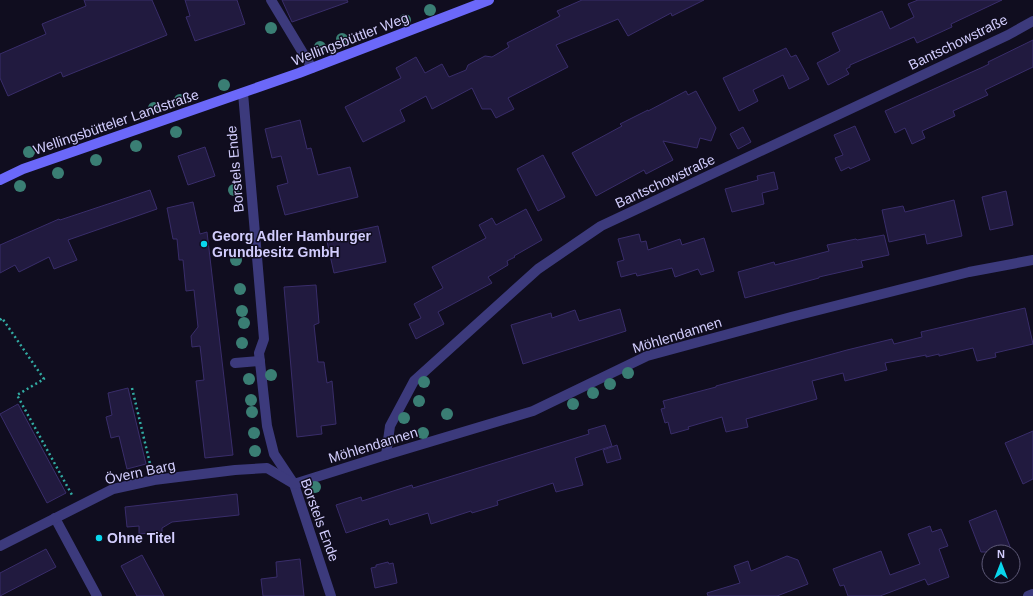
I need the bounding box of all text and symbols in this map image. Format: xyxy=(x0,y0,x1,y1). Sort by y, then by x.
street label: Wellingsbüttler Weg xyxy=(289,9,411,69)
street label: Bantschowstraße xyxy=(906,11,1010,73)
street label: Wellingsbütteler Landstraße xyxy=(31,86,201,158)
street label: Borstels Ende xyxy=(223,125,247,213)
street label: Bantschowstraße xyxy=(613,151,718,211)
place label: Georg Adler Hamburger Grundbesitz GmbH xyxy=(212,228,372,260)
marker: Georg Adler Hamburger Grundbesitz GmbH xyxy=(199,239,209,249)
street label: Möhlendannen xyxy=(630,314,724,356)
street label: Möhlendannen xyxy=(326,424,420,466)
street label: Övern Barg xyxy=(103,456,177,487)
street label: Borstels Ende xyxy=(298,476,342,564)
place label: Ohne Titel xyxy=(107,530,175,546)
marker: Ohne Titel xyxy=(94,533,104,543)
north arrow xyxy=(981,544,1021,584)
text: N xyxy=(997,548,1005,560)

